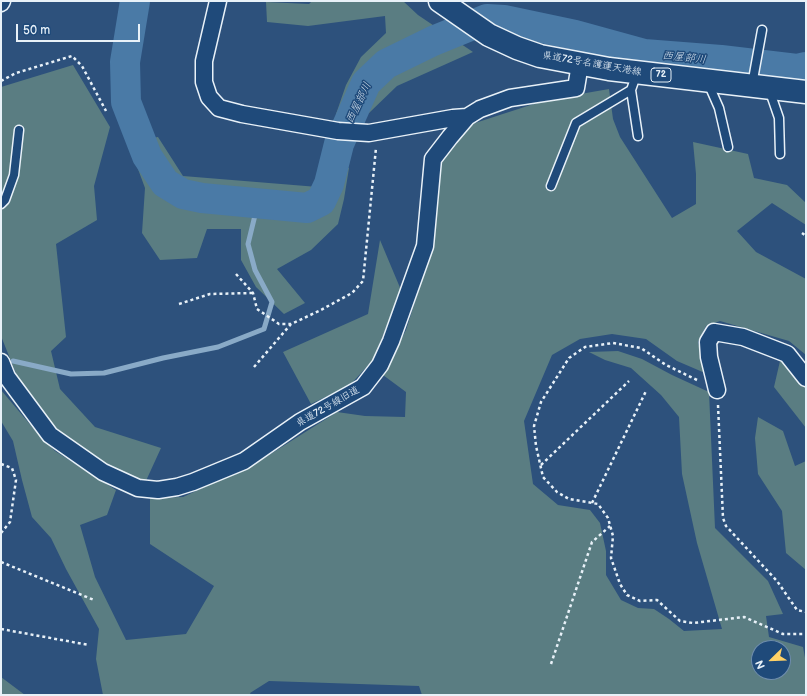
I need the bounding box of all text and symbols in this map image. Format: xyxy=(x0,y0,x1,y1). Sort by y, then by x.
scale bar xyxy=(18,16,142,42)
text: 50 m xyxy=(23,23,50,38)
street label: 県道72号名護運天港線 xyxy=(541,49,643,79)
water label: 西屋部川 xyxy=(661,49,707,67)
road number: 72 xyxy=(651,68,671,82)
water label: 西屋部川 xyxy=(343,80,375,126)
street label: 県道72号線旧道 xyxy=(294,384,362,430)
north arrow xyxy=(751,640,791,680)
text: N xyxy=(753,658,768,671)

